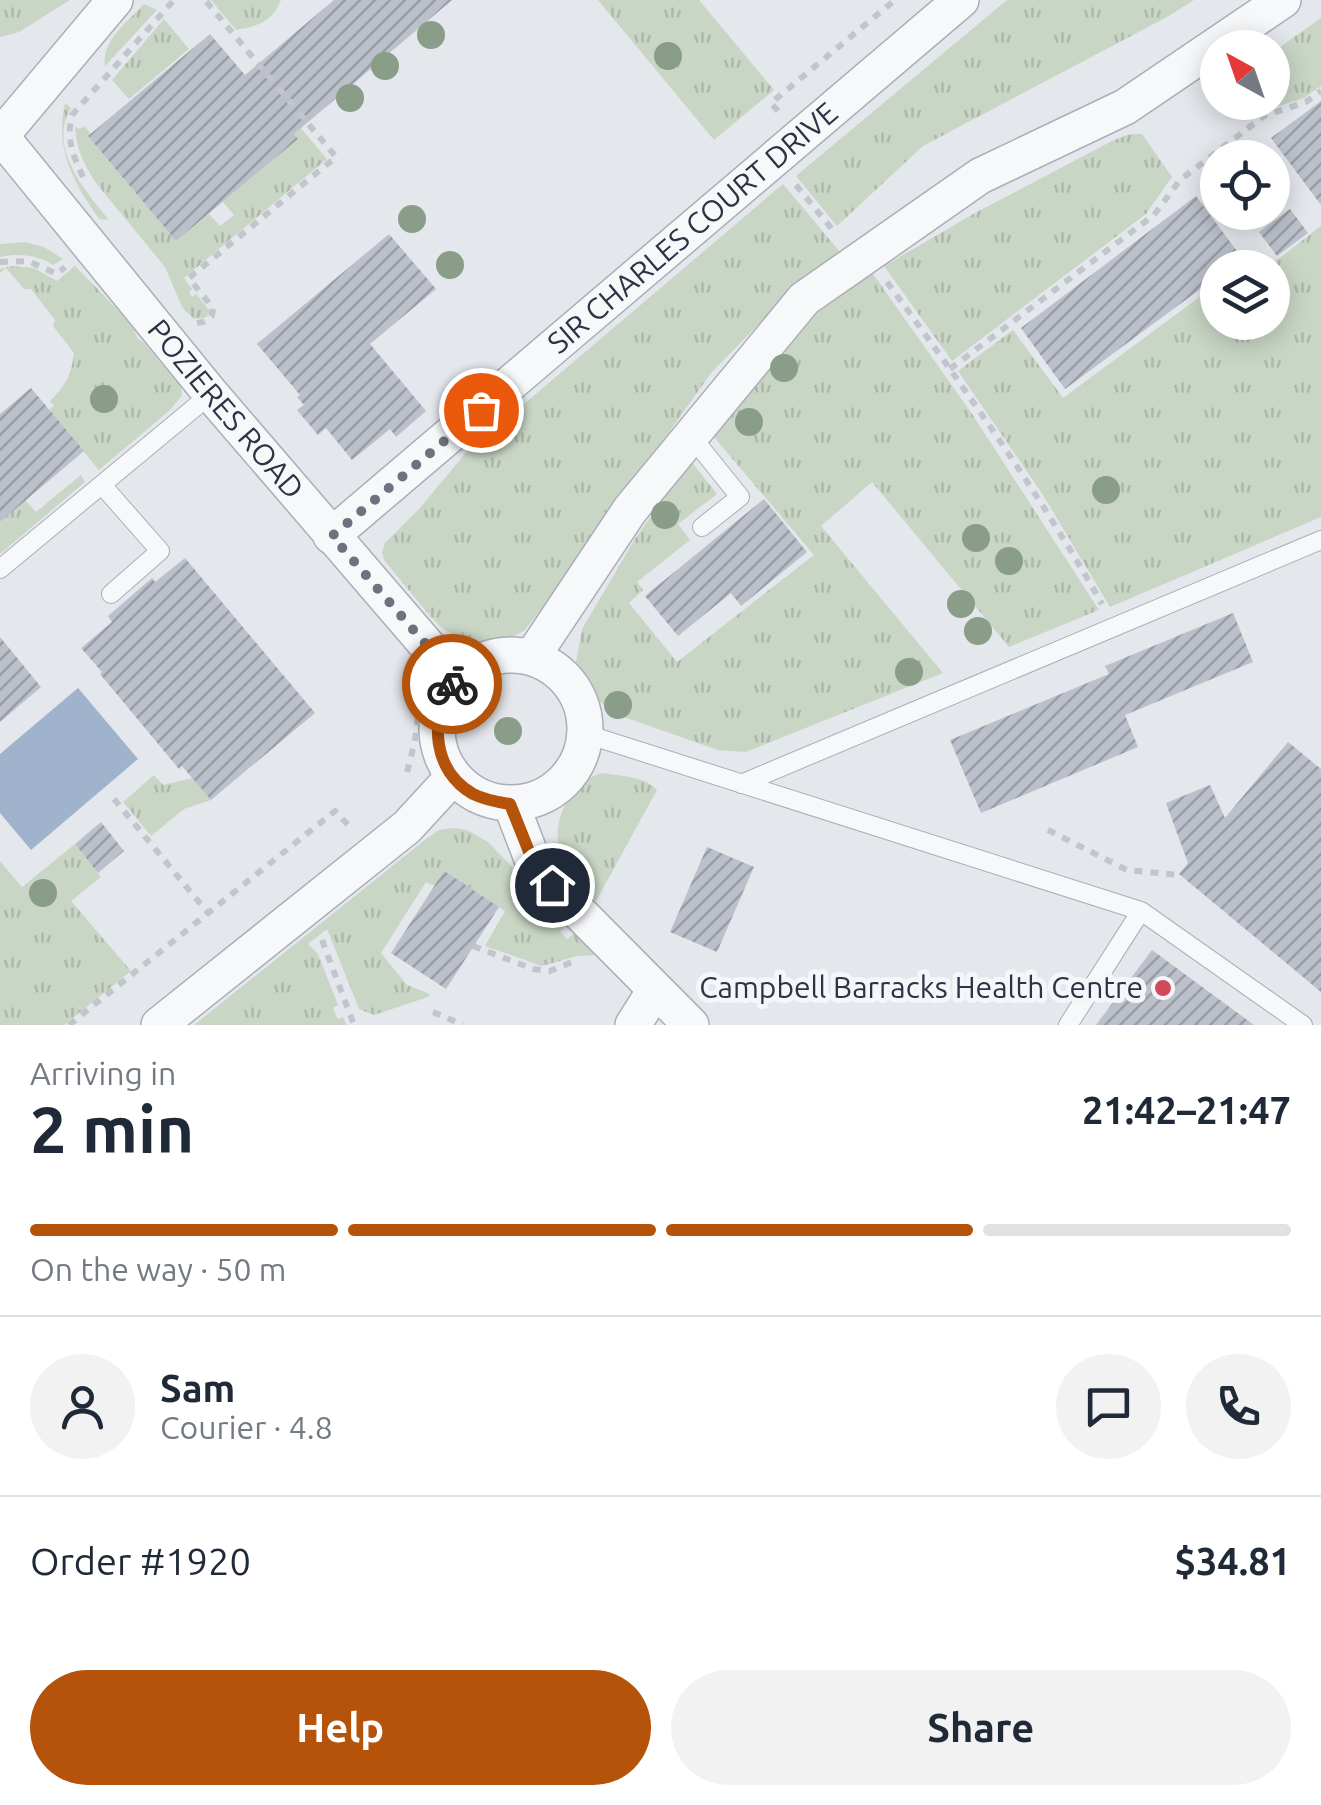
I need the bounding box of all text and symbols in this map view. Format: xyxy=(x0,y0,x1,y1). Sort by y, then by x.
north arrow xyxy=(1200,30,1290,120)
map controls xyxy=(1200,30,1290,340)
street label: SIR CHARLES COURT DRIVE xyxy=(541,95,844,360)
button: locate xyxy=(1200,140,1290,230)
button: layers xyxy=(1200,250,1290,340)
street label: POZIERES ROAD xyxy=(141,312,311,505)
pin xyxy=(439,368,524,453)
icon: bag xyxy=(454,383,509,438)
courier xyxy=(402,634,502,734)
icon: bike xyxy=(425,657,480,712)
pin xyxy=(510,843,595,928)
icon: home xyxy=(525,858,580,913)
place label: Campbell Barracks Health Centre xyxy=(699,970,1143,1004)
marker: Campbell Barracks Health Centre xyxy=(1152,977,1174,999)
text: Arriving in xyxy=(30,1055,176,1091)
text: 21:42–21:47 xyxy=(1082,1089,1291,1131)
text: 2 min xyxy=(30,1092,194,1165)
text: On the way · 50 m xyxy=(30,1251,286,1287)
button: person xyxy=(30,1354,135,1459)
button: chat xyxy=(1056,1354,1161,1459)
button: phone xyxy=(1186,1354,1291,1459)
text: Sam xyxy=(160,1367,235,1409)
text: Courier · 4.8 xyxy=(160,1409,333,1445)
text: Order #1920 xyxy=(30,1540,251,1582)
text: $34.81 xyxy=(1174,1540,1291,1582)
button: Help xyxy=(30,1670,651,1785)
button: Share xyxy=(671,1670,1291,1785)

